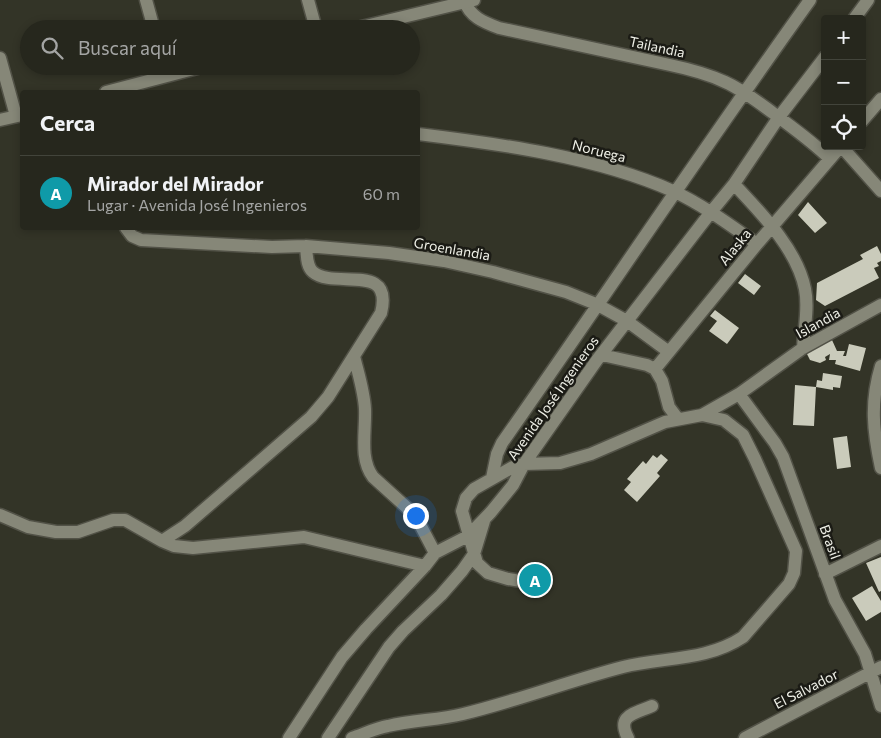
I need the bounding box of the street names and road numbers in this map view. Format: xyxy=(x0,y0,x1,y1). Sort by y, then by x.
street label: Tailandia xyxy=(628,32,687,61)
street label: Noruega xyxy=(571,136,628,165)
street label: Alaska xyxy=(715,225,754,268)
street label: Groenlandia xyxy=(413,233,492,264)
street label: Islandia xyxy=(793,303,843,342)
street label: Avenida José Ingenieros xyxy=(503,332,602,463)
street label: Brasil xyxy=(816,522,845,561)
street label: El Salvador xyxy=(771,665,841,712)

